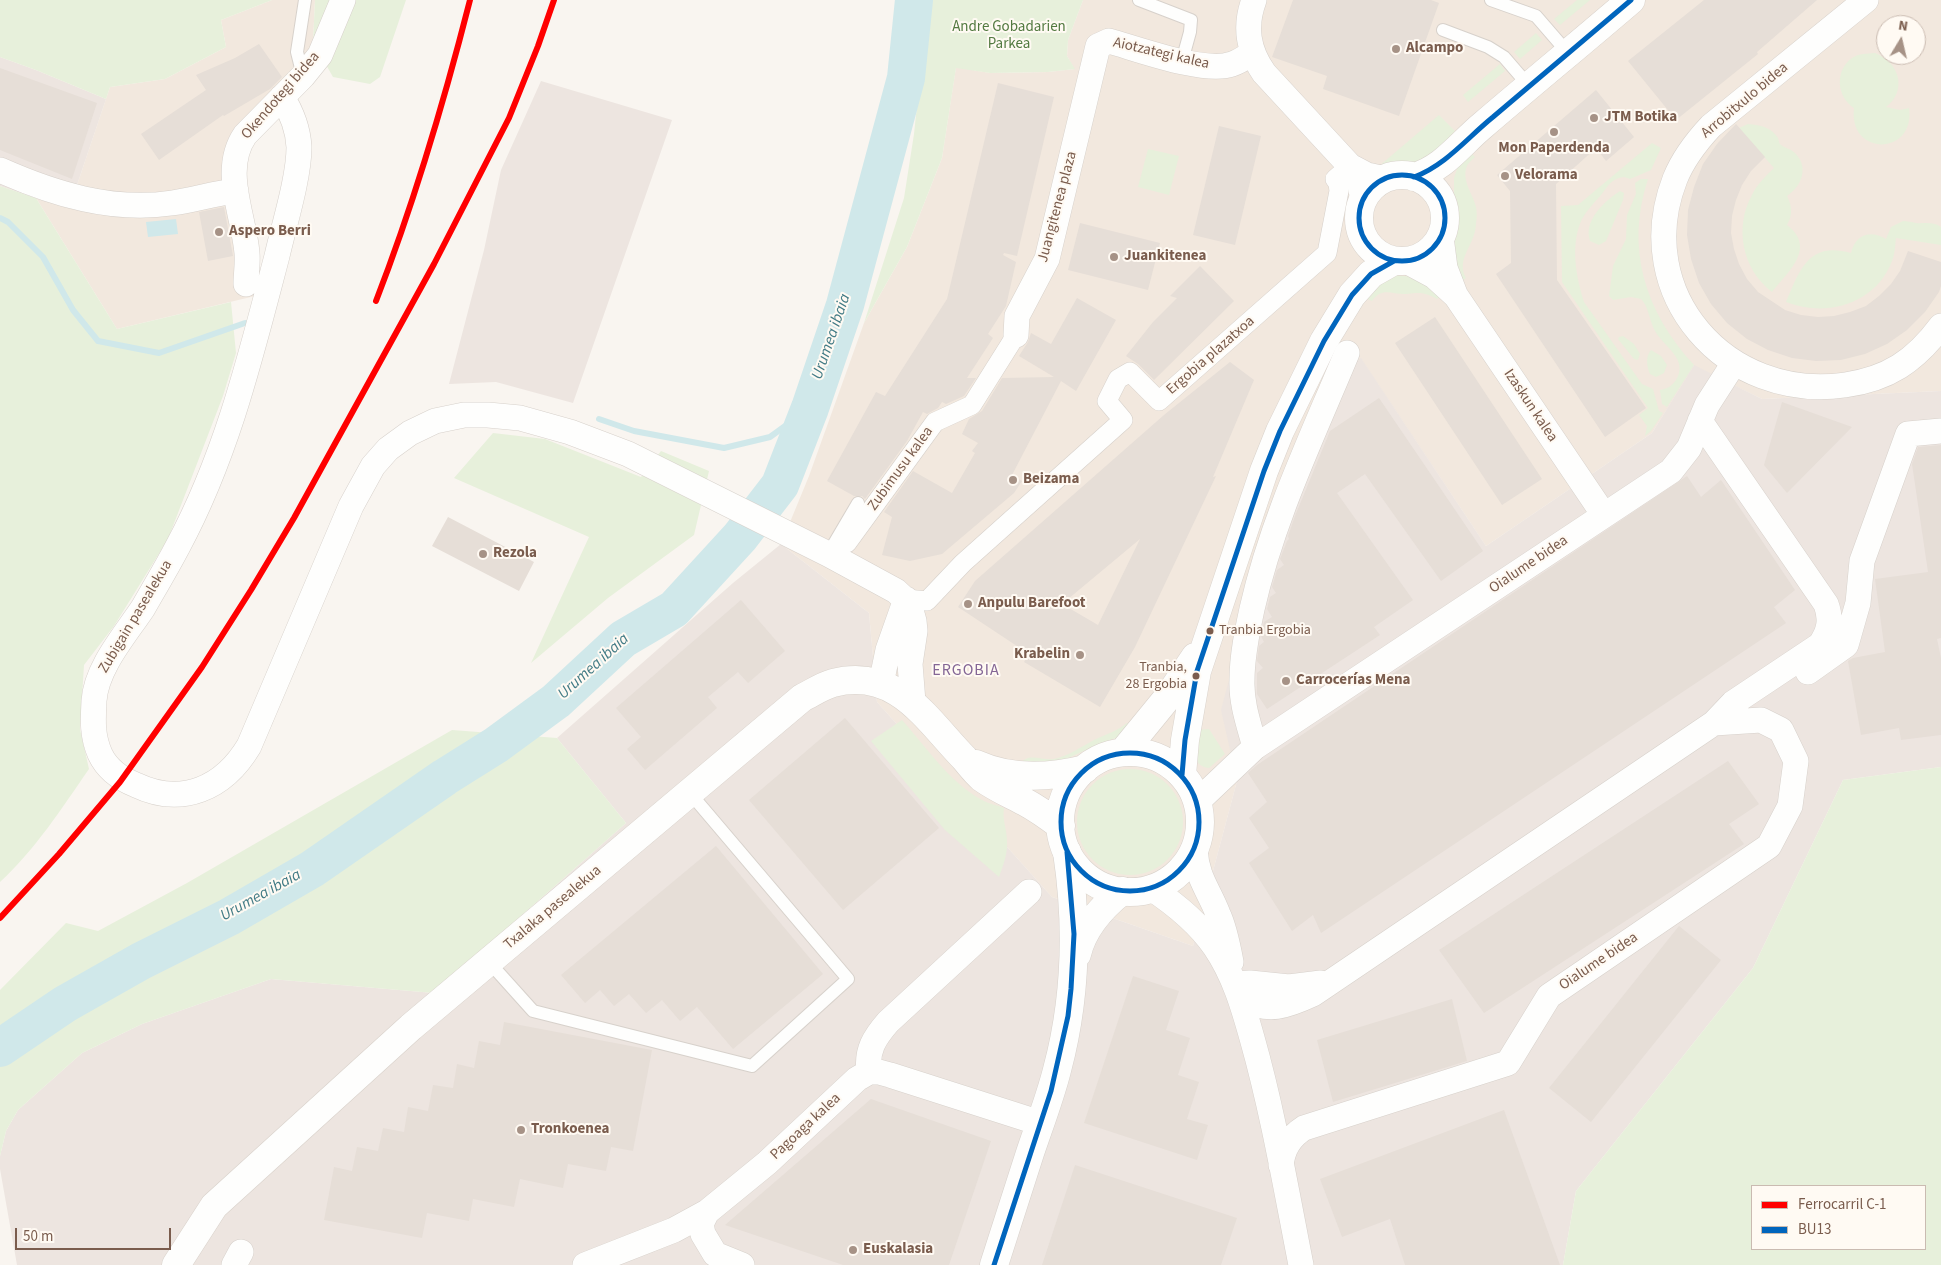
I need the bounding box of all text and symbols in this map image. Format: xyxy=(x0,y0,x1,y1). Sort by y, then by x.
north arrow xyxy=(1876,15,1926,65)
text: N xyxy=(1897,16,1909,37)
park label: Andre Gobadarien Parkea xyxy=(952,19,1066,54)
street label: Aiotzategi kalea xyxy=(1111,34,1211,74)
place label: Alcampo xyxy=(1406,40,1463,58)
marker: Alcampo xyxy=(1390,43,1402,55)
street label: Okendotegi bidea xyxy=(238,48,324,144)
street label: Arrobitxulo bidea xyxy=(1698,59,1792,143)
place label: JTM Botika xyxy=(1604,109,1677,127)
marker: JTM Botika xyxy=(1588,112,1600,124)
marker: Mon Paperdenda xyxy=(1548,126,1560,138)
place label: Mon Paperdenda xyxy=(1498,140,1610,158)
street label: Juangitenea plaza xyxy=(1035,150,1081,264)
place label: Velorama xyxy=(1515,167,1578,185)
marker: Velorama xyxy=(1499,170,1511,182)
place label: Aspero Berri xyxy=(229,223,311,241)
marker: Aspero Berri xyxy=(213,226,225,238)
place label: Juankitenea xyxy=(1124,248,1206,266)
marker: Juankitenea xyxy=(1108,251,1120,263)
water label: Urumea ibaia xyxy=(808,292,856,382)
street label: Ergobia plazatxoa xyxy=(1163,313,1259,399)
street label: Izaskun kalea xyxy=(1499,366,1561,446)
street label: Zubimusu kalea xyxy=(865,424,937,514)
place label: Beizama xyxy=(1023,471,1079,489)
marker: Beizama xyxy=(1007,474,1019,486)
street label: Oialume bidea xyxy=(1486,532,1572,598)
place label: Rezola xyxy=(493,545,537,563)
marker: Rezola xyxy=(477,548,489,560)
street label: Zubigain pasealekua xyxy=(95,557,177,677)
place label: Anpulu Barefoot xyxy=(978,595,1086,613)
marker: Anpulu Barefoot xyxy=(962,598,974,610)
place label: Tranbia Ergobia xyxy=(1219,623,1311,639)
marker: Tranbia Ergobia xyxy=(1205,626,1215,636)
water label: Urumea ibaia xyxy=(554,630,634,704)
place label: Krabelin xyxy=(1014,646,1070,664)
marker: Krabelin xyxy=(1074,649,1086,661)
place label: Tranbia, 28 Ergobia xyxy=(1125,660,1187,692)
district label: ERGOBIA xyxy=(931,661,1001,681)
marker: Tranbia, 28 Ergobia xyxy=(1191,671,1201,681)
place label: Carrocerías Mena xyxy=(1296,672,1410,690)
marker: Carrocerías Mena xyxy=(1280,675,1292,687)
street label: Txalaka pasealekua xyxy=(501,862,605,954)
water label: Urumea ibaia xyxy=(217,866,305,926)
street label: Oialume bidea xyxy=(1556,929,1642,995)
street label: Pagoaga kalea xyxy=(767,1090,845,1164)
place label: Tronkoenea xyxy=(531,1121,609,1139)
marker: Tronkoenea xyxy=(515,1124,527,1136)
legend xyxy=(1751,1185,1926,1250)
text: Ferrocarril C-1 xyxy=(1798,1194,1887,1215)
scale bar xyxy=(18,1218,174,1250)
text: BU13 xyxy=(1798,1219,1831,1240)
text: 50 m xyxy=(23,1226,53,1247)
place label: Euskalasia xyxy=(863,1241,933,1259)
marker: Euskalasia xyxy=(847,1244,859,1256)

